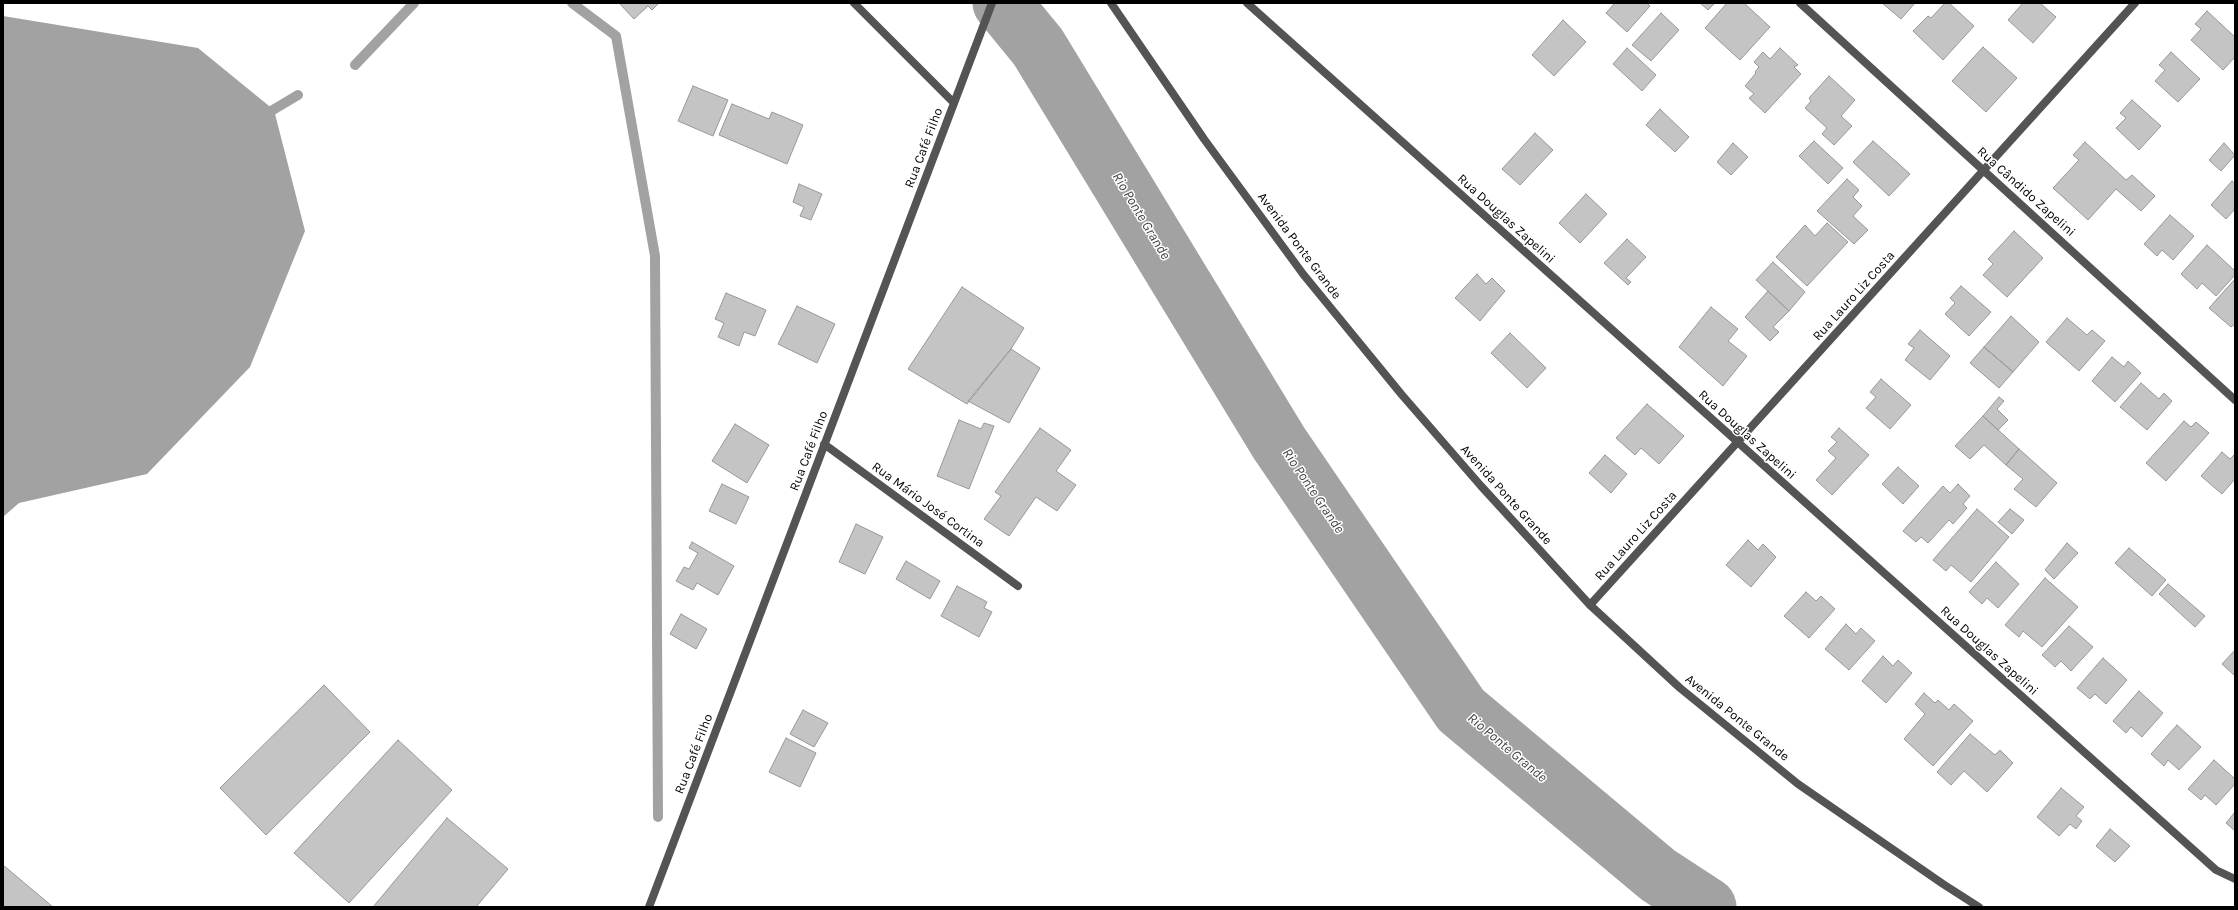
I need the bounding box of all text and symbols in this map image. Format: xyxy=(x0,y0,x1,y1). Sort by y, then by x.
street label: Rua Café Filho xyxy=(902,106,946,190)
street label: Rua Cândido Zapelini xyxy=(1974,144,2078,240)
water label: Rio Ponte Grande xyxy=(1108,169,1174,263)
street label: Rua Douglas Zapelini xyxy=(1454,171,1558,267)
street label: Avenida Ponte Grande xyxy=(1254,190,1344,302)
street label: Rua Lauro Liz Costa xyxy=(1810,248,1898,344)
street label: Rua Douglas Zapelini xyxy=(1695,387,1799,483)
street label: Rua Café Filho xyxy=(787,409,831,493)
street label: Avenida Ponte Grande xyxy=(1457,442,1555,548)
water label: Rio Ponte Grande xyxy=(1278,445,1348,537)
street label: Rua Mário José Cortina xyxy=(869,459,987,551)
street label: Rua Lauro Liz Costa xyxy=(1592,488,1680,584)
street label: Rua Douglas Zapelini xyxy=(1937,603,2041,699)
street label: Avenida Ponte Grande xyxy=(1682,671,1792,765)
water label: Rio Ponte Grande xyxy=(1464,710,1550,786)
street label: Rua Café Filho xyxy=(672,712,716,796)

